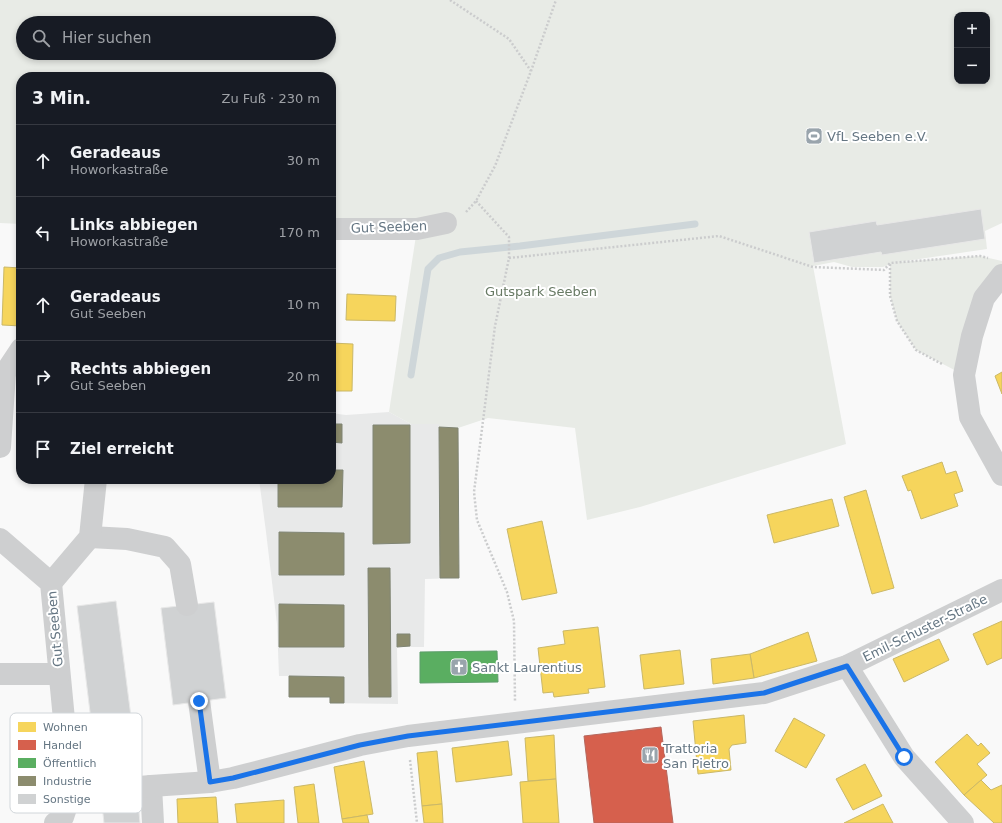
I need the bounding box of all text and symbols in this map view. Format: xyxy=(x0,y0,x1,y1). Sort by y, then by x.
map controls xyxy=(954,12,990,84)
button: + xyxy=(954,12,990,48)
search box xyxy=(16,16,336,60)
icon: search xyxy=(30,27,52,49)
text: Hier suchen xyxy=(62,29,151,47)
button: − xyxy=(954,48,990,84)
text: 3 Min. xyxy=(32,88,91,108)
text: Zu Fuß · 230 m xyxy=(222,91,320,106)
sports icon: VfL Seeben e.V. xyxy=(804,126,824,146)
place label: VfL Seeben e.V. xyxy=(827,129,928,144)
text: Geradeaus xyxy=(70,144,161,162)
icon: ahead xyxy=(32,150,54,172)
text: 30 m xyxy=(287,153,320,168)
text: Howorkastraße xyxy=(70,162,168,177)
text: Links abbiegen xyxy=(70,216,198,234)
street label: Gut Seeben xyxy=(351,218,427,236)
icon: left xyxy=(32,222,54,244)
text: 170 m xyxy=(278,225,320,240)
text: Howorkastraße xyxy=(70,234,168,249)
park label: Gutspark Seeben xyxy=(485,284,597,299)
text: Geradeaus xyxy=(70,288,161,306)
icon: ahead xyxy=(32,294,54,316)
text: 10 m xyxy=(287,297,320,312)
text: Gut Seeben xyxy=(70,306,146,321)
text: Rechts abbiegen xyxy=(70,360,211,378)
icon: right xyxy=(32,366,54,388)
text: 20 m xyxy=(287,369,320,384)
text: Gut Seeben xyxy=(70,378,146,393)
icon: arrive xyxy=(32,438,54,460)
text: Ziel erreicht xyxy=(70,440,174,458)
street label: Gut Seeben xyxy=(44,590,66,668)
street label: Emil-Schuster-Straße xyxy=(860,591,990,665)
church icon: Sankt Laurentius xyxy=(449,657,469,677)
place label: Sankt Laurentius xyxy=(472,660,582,675)
route end xyxy=(190,692,208,710)
legend xyxy=(10,713,142,813)
text: Wohnen xyxy=(43,721,88,734)
text: Handel xyxy=(43,739,82,752)
place label: Trattoria San Pietro xyxy=(662,741,729,771)
restaurant icon: Trattoria San Pietro xyxy=(640,745,660,765)
route start xyxy=(895,748,913,766)
text: Öffentlich xyxy=(43,757,96,770)
text: Industrie xyxy=(43,775,92,788)
text: Sonstige xyxy=(43,793,91,806)

